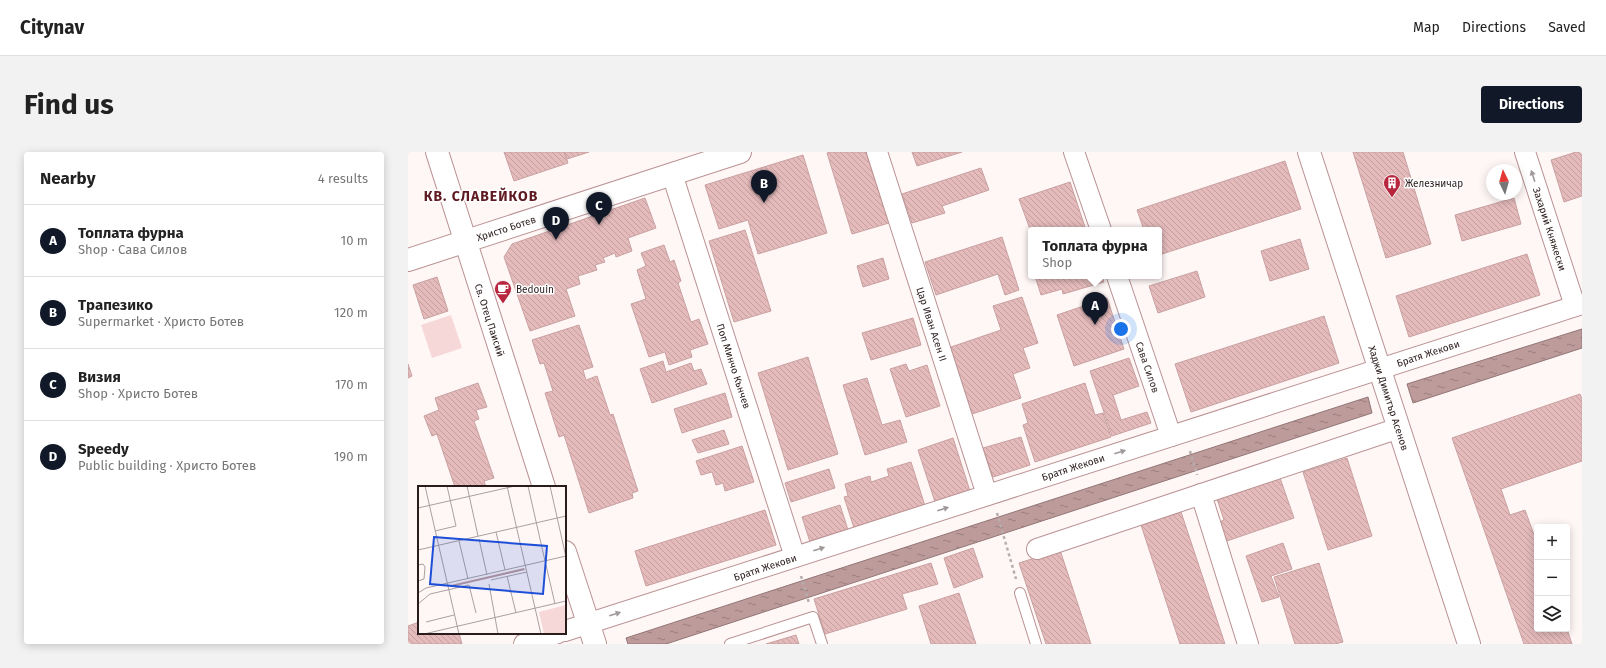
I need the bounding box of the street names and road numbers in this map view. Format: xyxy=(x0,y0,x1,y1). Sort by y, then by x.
street label: Захарий Княжески xyxy=(1530,186,1568,273)
street label: Христо Ботев xyxy=(475,214,538,244)
street label: Св. Отец Паисий xyxy=(472,282,507,358)
street label: Цар Иван Асен II xyxy=(913,286,949,363)
street label: Поп Минчо Кънчев xyxy=(714,322,753,411)
street label: Братя Жекови xyxy=(1395,338,1461,370)
street label: Сава Силов xyxy=(1133,340,1162,395)
street label: Хаджи Димитър Асенов xyxy=(1365,344,1411,453)
street label: Братя Жекови xyxy=(1040,452,1106,484)
street label: Братя Жекови xyxy=(732,552,798,584)

